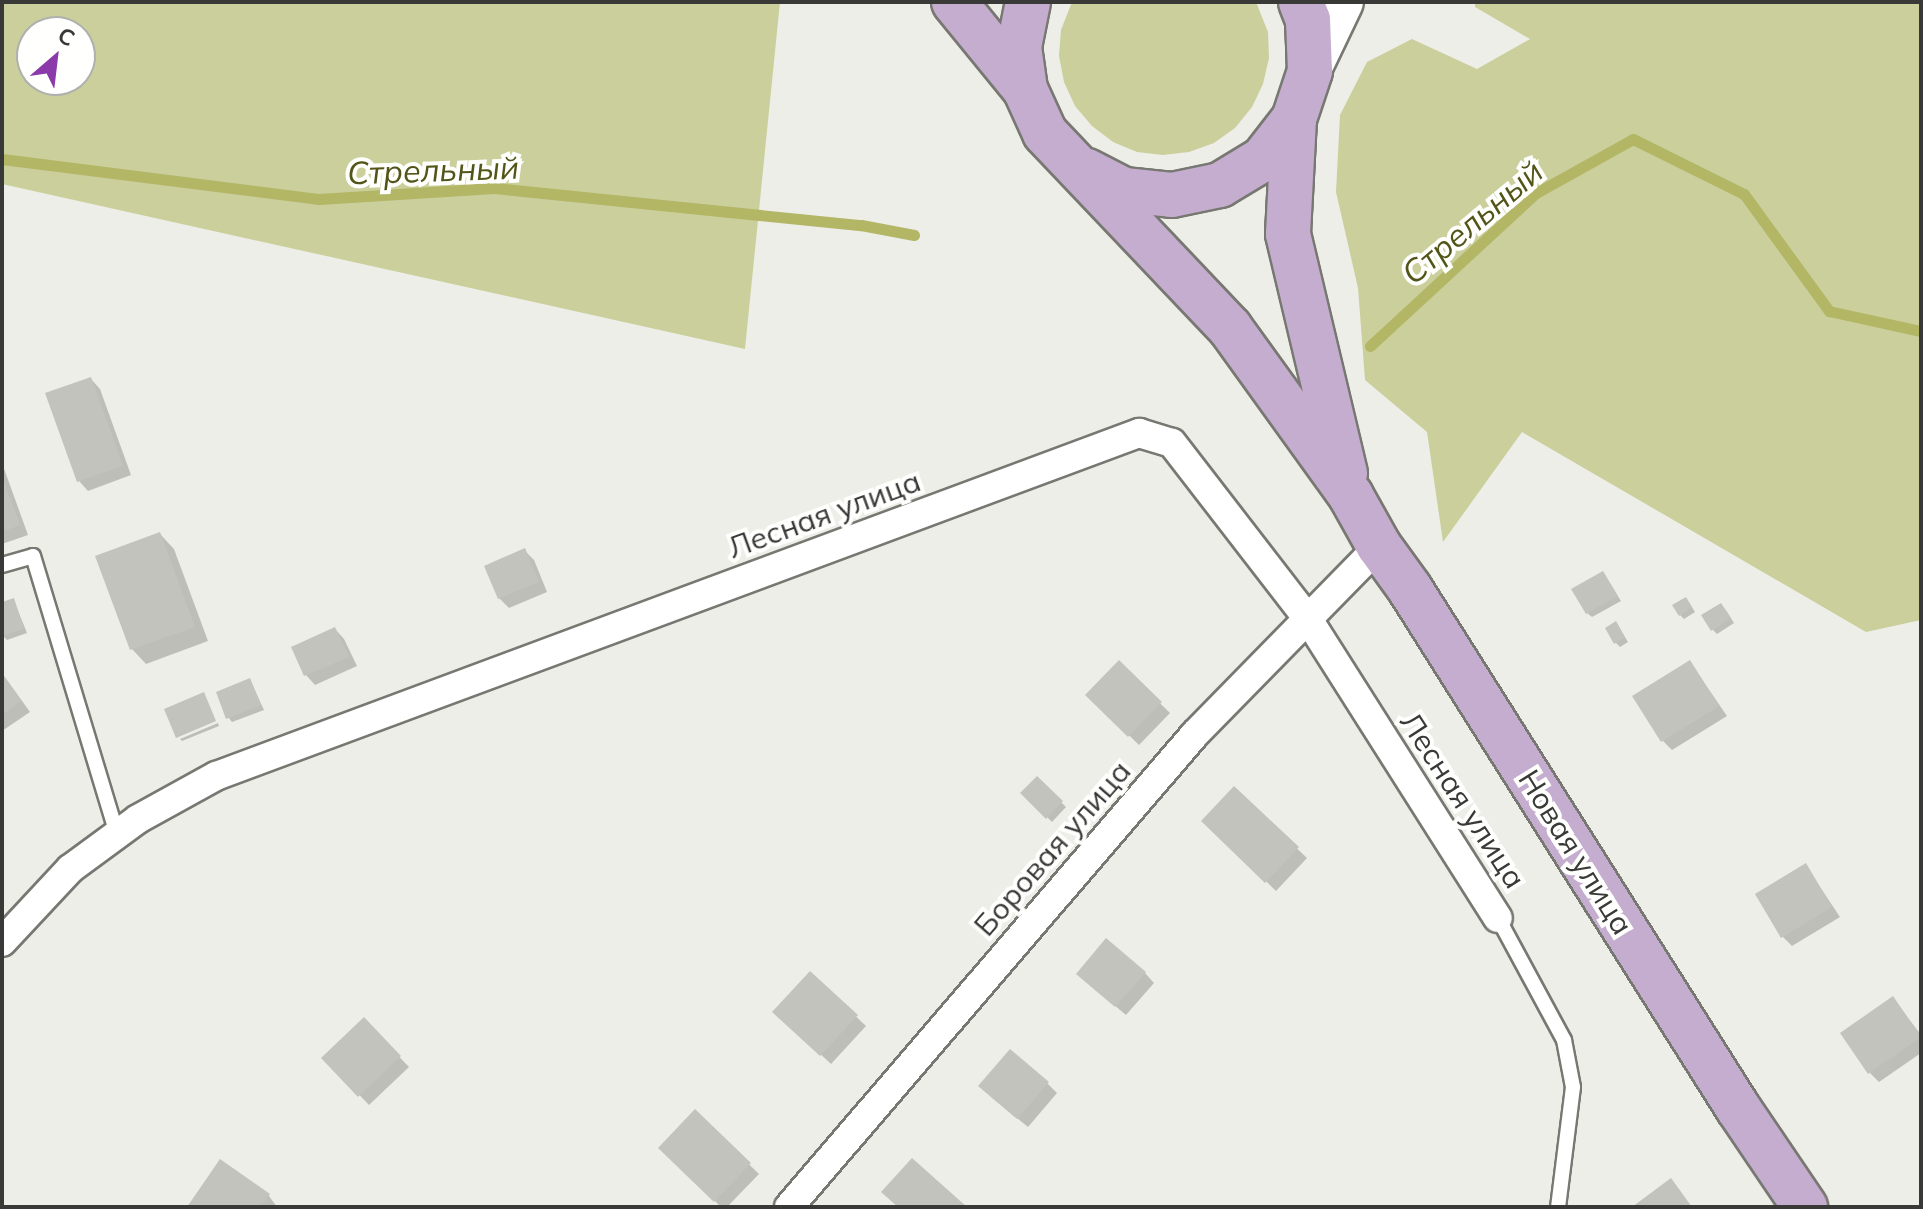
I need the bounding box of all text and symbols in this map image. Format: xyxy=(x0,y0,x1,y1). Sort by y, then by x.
north arrow xyxy=(16,16,96,96)
text: С xyxy=(53,21,80,52)
water label: Стрельный xyxy=(346,148,520,192)
water label: Стрельный xyxy=(1394,152,1550,292)
street label: Лесная улица xyxy=(723,462,925,566)
street label: Лесная улица xyxy=(1393,705,1533,895)
street label: Боровая улица xyxy=(966,753,1138,943)
street label: Новая улица xyxy=(1511,763,1641,941)

